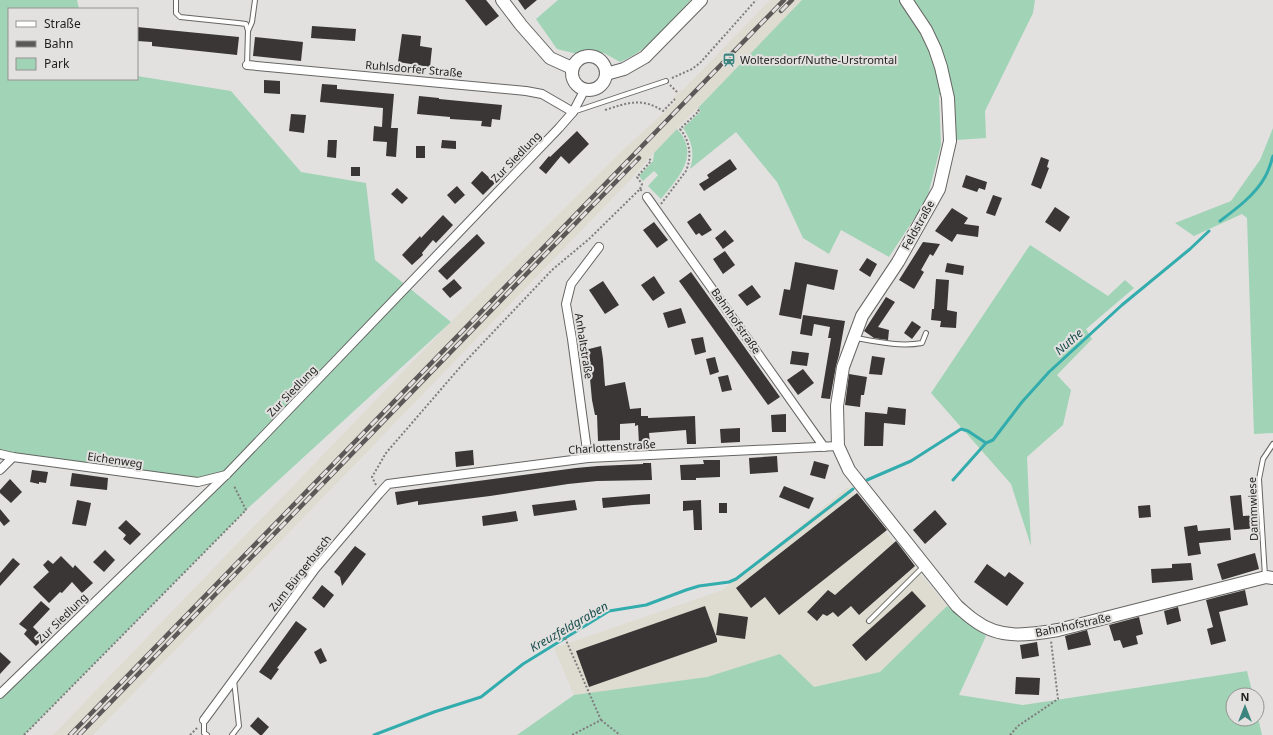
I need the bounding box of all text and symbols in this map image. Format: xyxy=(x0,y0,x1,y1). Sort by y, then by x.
legend xyxy=(8,8,138,80)
text: Straße xyxy=(44,15,81,32)
text: Bahn xyxy=(44,35,73,52)
station icon: Woltersdorf/Nuthe-Urstromtal xyxy=(721,52,737,68)
place label: Woltersdorf/Nuthe-Urstromtal xyxy=(740,52,897,67)
text: Park xyxy=(44,55,70,72)
street label: Ruhlsdorfer Straße xyxy=(365,57,463,80)
street label: Zur Siedlung xyxy=(487,128,544,185)
street label: Feldstraße xyxy=(898,197,937,252)
street label: Bahnhofstraße xyxy=(708,285,765,357)
street label: Anhaltstraße xyxy=(572,312,597,380)
water label: Nuthe xyxy=(1051,325,1086,359)
street label: Zur Siedlung xyxy=(263,362,320,419)
street label: Charlottenstraße xyxy=(568,436,656,457)
street label: Eichenweg xyxy=(86,448,144,471)
street label: Dammwiese xyxy=(1244,477,1261,541)
street label: Zum Bürgerbusch xyxy=(265,531,334,614)
street label: Zur Siedlung xyxy=(33,589,90,646)
water label: Kreuzfeldgraben xyxy=(527,597,611,656)
street label: Bahnhofstraße xyxy=(1034,609,1112,640)
north arrow xyxy=(1225,687,1265,727)
text: N xyxy=(1241,689,1249,704)

